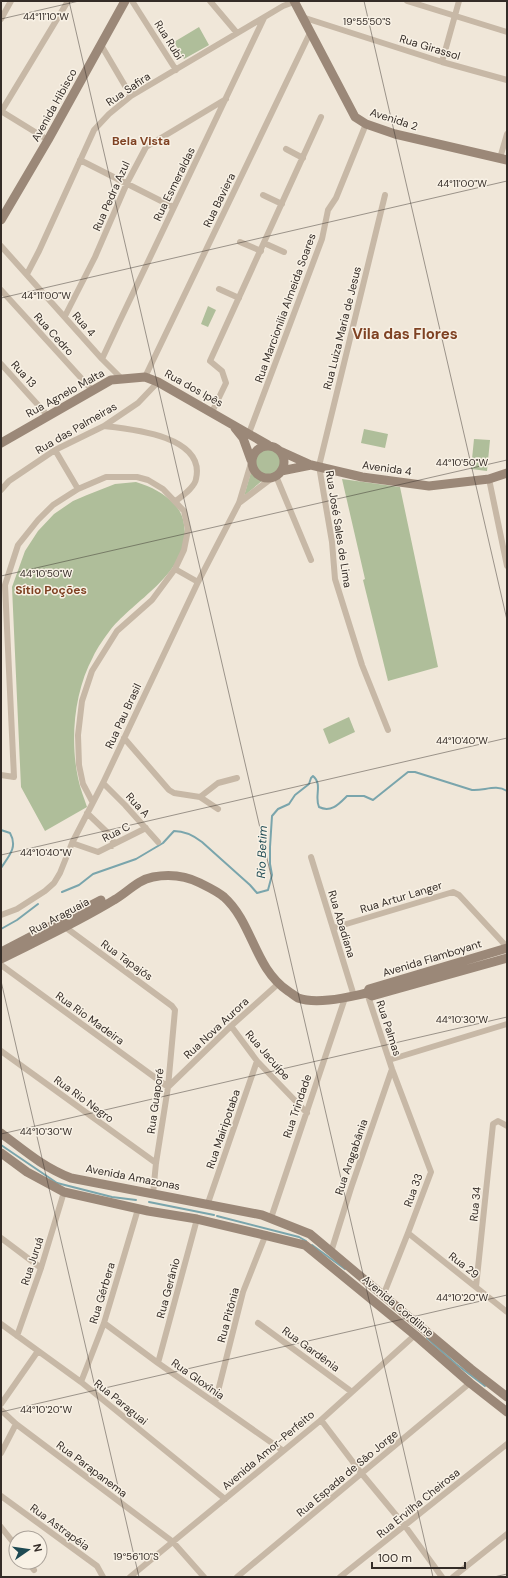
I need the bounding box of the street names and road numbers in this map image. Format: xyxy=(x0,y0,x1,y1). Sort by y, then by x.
street label: Rua Rubi xyxy=(151,18,187,62)
street label: Rua Girassol xyxy=(398,31,462,63)
street label: Avenida Hibisco xyxy=(28,66,80,144)
street label: Rua Safira xyxy=(103,69,153,109)
street label: Avenida 2 xyxy=(368,105,420,133)
street label: Rua Esmeraldas xyxy=(150,145,198,223)
street label: Rua Pedra Azul xyxy=(89,159,133,233)
street label: Rua Baviera xyxy=(200,170,238,230)
street label: Rua Marcionilia Almeida Soares xyxy=(251,231,319,385)
street label: Rua Luiza Maria de Jesus xyxy=(320,265,364,391)
street label: Rua 4 xyxy=(69,309,99,340)
street label: Rua Cedro xyxy=(31,310,77,358)
street label: Rua 13 xyxy=(8,358,40,390)
street label: Rua Agnelo Malta xyxy=(23,366,107,420)
street label: Rua dos Ipês xyxy=(162,366,226,410)
street label: Rua das Palmeiras xyxy=(33,399,119,457)
street label: Avenida 4 xyxy=(361,458,413,478)
street label: Rua José Sales de Lima xyxy=(323,469,355,589)
street label: Rua Pau Brasil xyxy=(102,681,144,751)
street label: Rua A xyxy=(123,790,153,820)
street label: Rua C xyxy=(100,819,132,845)
street label: Rua Artur Langer xyxy=(358,878,444,916)
street label: Rua Abadiana xyxy=(325,889,359,959)
street label: Rua Araguaia xyxy=(27,894,92,938)
street label: Avenida Flamboyant xyxy=(381,936,483,980)
street label: Rua Tapajós xyxy=(98,937,156,983)
street label: Rua Rio Madeira xyxy=(53,988,127,1048)
street label: Rua Nova Aurora xyxy=(181,994,251,1062)
street label: Rua Palmas xyxy=(373,998,405,1058)
street label: Rua Jacuípe xyxy=(243,1027,293,1083)
street label: Rua Guaporé xyxy=(143,1067,167,1135)
street label: Rua Trindade xyxy=(280,1072,314,1140)
street label: Rua Rio Negro xyxy=(51,1073,117,1125)
street label: Rua Mairipotaba xyxy=(203,1088,243,1170)
street label: Rua Aragabânia xyxy=(332,1117,370,1197)
street label: Avenida Amazonas xyxy=(85,1161,181,1193)
street label: Rua 33 xyxy=(400,1171,426,1209)
street label: Rua 34 xyxy=(466,1186,484,1222)
street label: Rua Juruá xyxy=(18,1235,46,1287)
street label: Rua 29 xyxy=(446,1249,482,1281)
street label: Rua Gerânio xyxy=(153,1256,183,1320)
street label: Rua Gérbera xyxy=(86,1261,118,1325)
street label: Avenida Cordiline xyxy=(360,1272,436,1340)
street label: Rua Pitônia xyxy=(214,1286,242,1344)
street label: Rua Gardênia xyxy=(279,1323,343,1375)
street label: Rua Gloxínia xyxy=(169,1356,227,1402)
street label: Rua Paraguai xyxy=(91,1376,151,1428)
street label: Avenida Amor-Perfeito xyxy=(219,1407,317,1493)
street label: Rua Espada de São Jorge xyxy=(293,1426,401,1520)
street label: Rua Parapanema xyxy=(54,1438,130,1500)
street label: Rua Ervilha Cheirosa xyxy=(374,1465,462,1541)
street label: Rua Astrapéia xyxy=(27,1501,93,1553)

